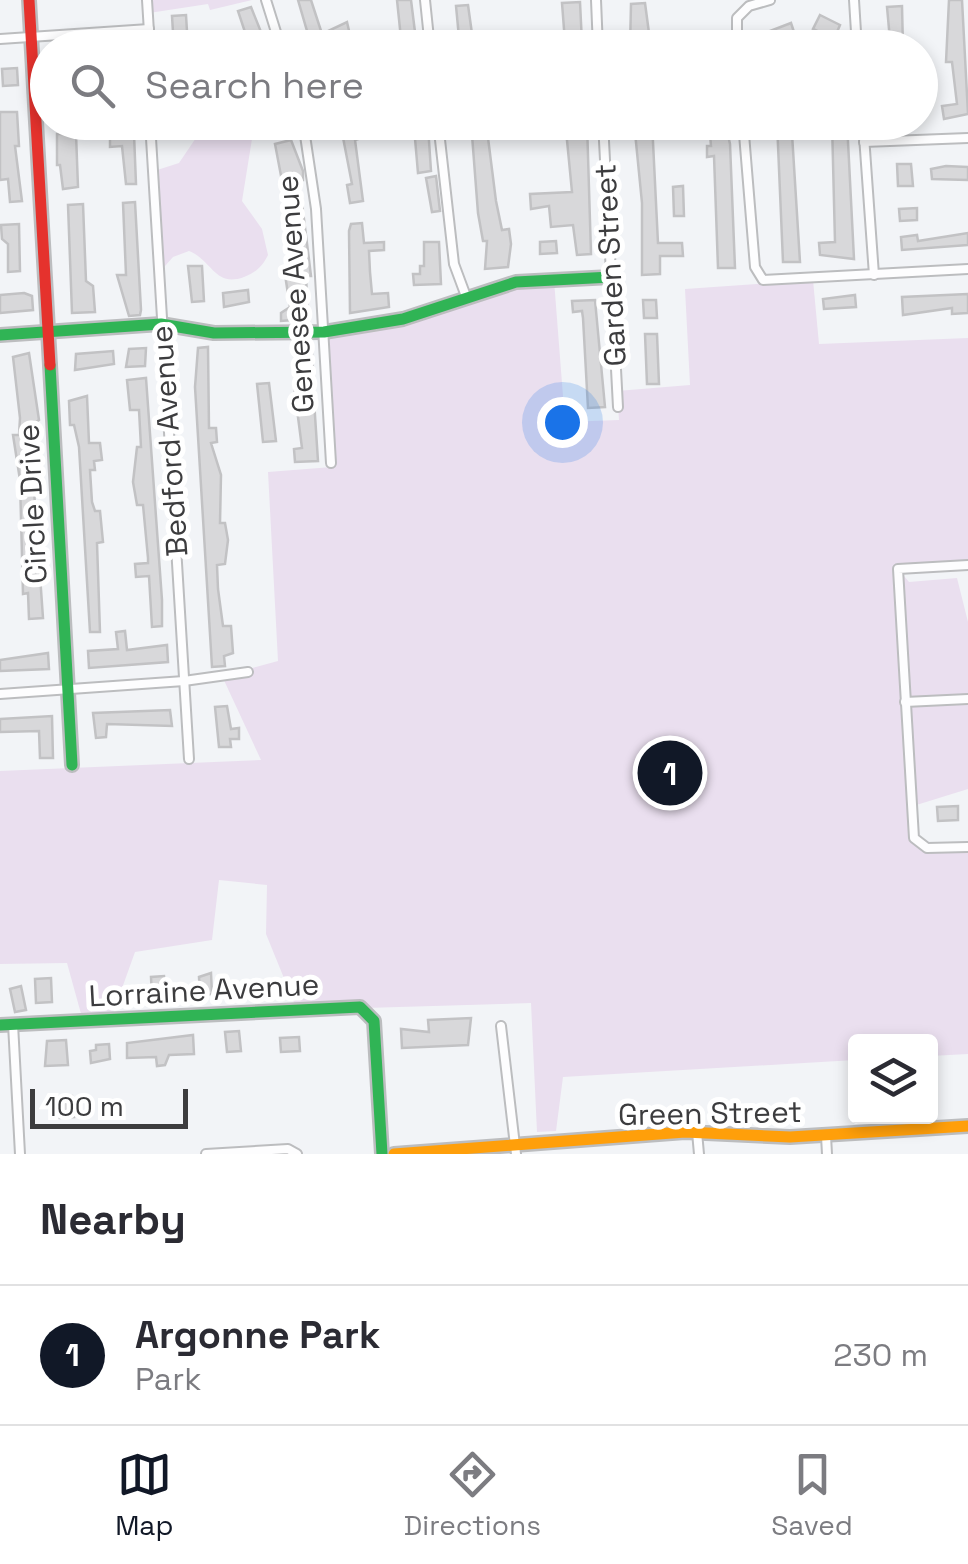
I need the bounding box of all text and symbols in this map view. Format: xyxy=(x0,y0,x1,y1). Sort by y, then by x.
search box xyxy=(30,30,938,140)
icon: search xyxy=(65,58,120,113)
text: Search here xyxy=(145,61,364,109)
street label: Garden Street xyxy=(585,163,635,367)
street label: Genesee Avenue xyxy=(267,174,323,414)
street label: Bedford Avenue xyxy=(141,324,197,558)
your location xyxy=(537,397,588,448)
street label: Circle Drive xyxy=(8,423,56,585)
pin: 1 xyxy=(638,736,702,810)
street label: Lorraine Avenue xyxy=(88,964,320,1016)
map controls xyxy=(848,1034,938,1124)
button: layers xyxy=(848,1034,938,1124)
scale bar xyxy=(30,1084,188,1128)
text: 100 m xyxy=(45,1088,124,1124)
street label: Green Street xyxy=(618,1092,802,1134)
text: Nearby xyxy=(40,1193,186,1246)
text: Argonne Park xyxy=(135,1311,380,1359)
text: 1 xyxy=(65,1335,80,1375)
text: 230 m xyxy=(833,1335,928,1375)
text: Park xyxy=(135,1359,202,1399)
tab: Map xyxy=(115,1447,173,1543)
tab: Directions xyxy=(404,1447,541,1543)
tab: Saved xyxy=(771,1447,853,1543)

